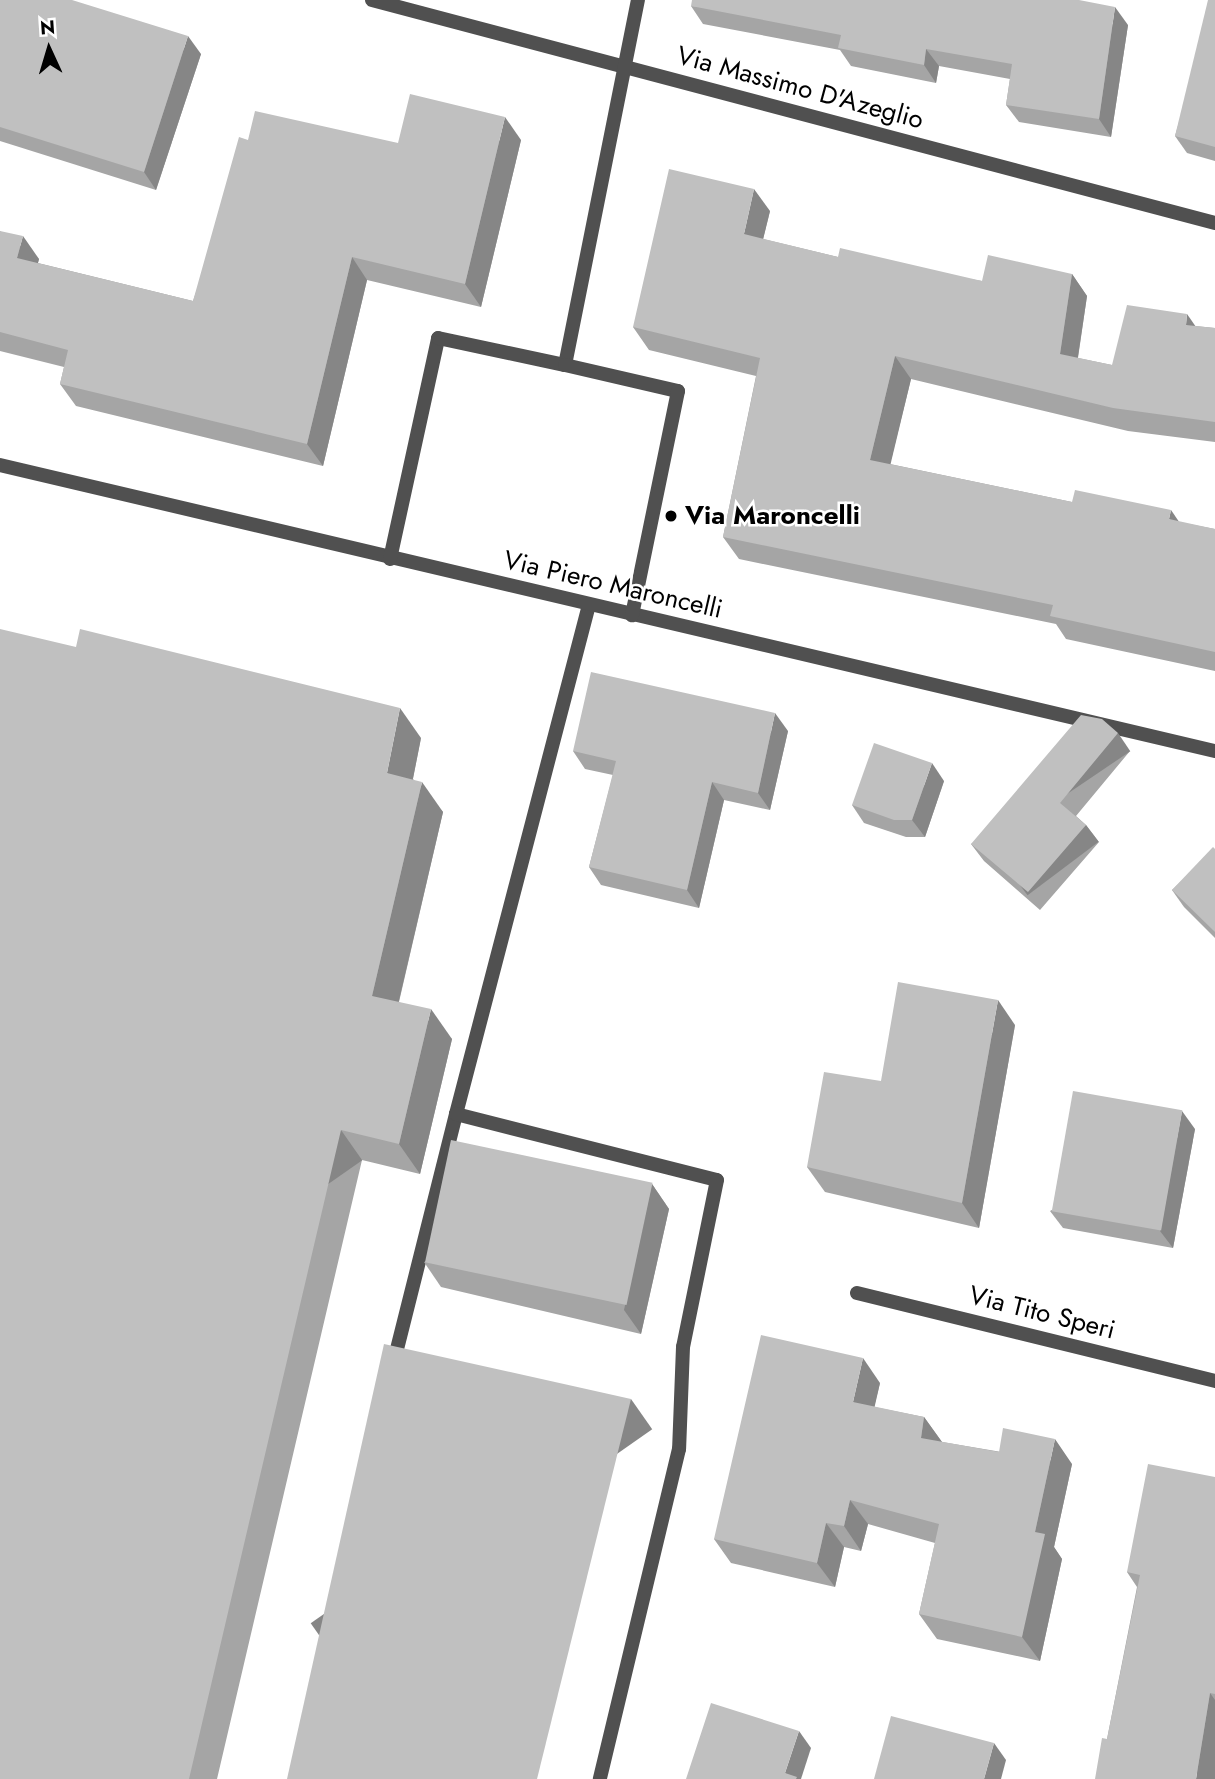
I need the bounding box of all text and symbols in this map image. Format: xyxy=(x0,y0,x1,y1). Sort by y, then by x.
north arrow xyxy=(14,14,84,84)
text: N xyxy=(39,14,56,42)
street label: Via Massimo D'Azeglio xyxy=(673,40,927,136)
place label: Via Maroncelli xyxy=(685,500,860,532)
marker: Via Maroncelli xyxy=(663,508,679,524)
street label: Via Piero Maroncelli xyxy=(501,545,725,625)
street label: Via Tito Speri xyxy=(966,1280,1118,1346)

